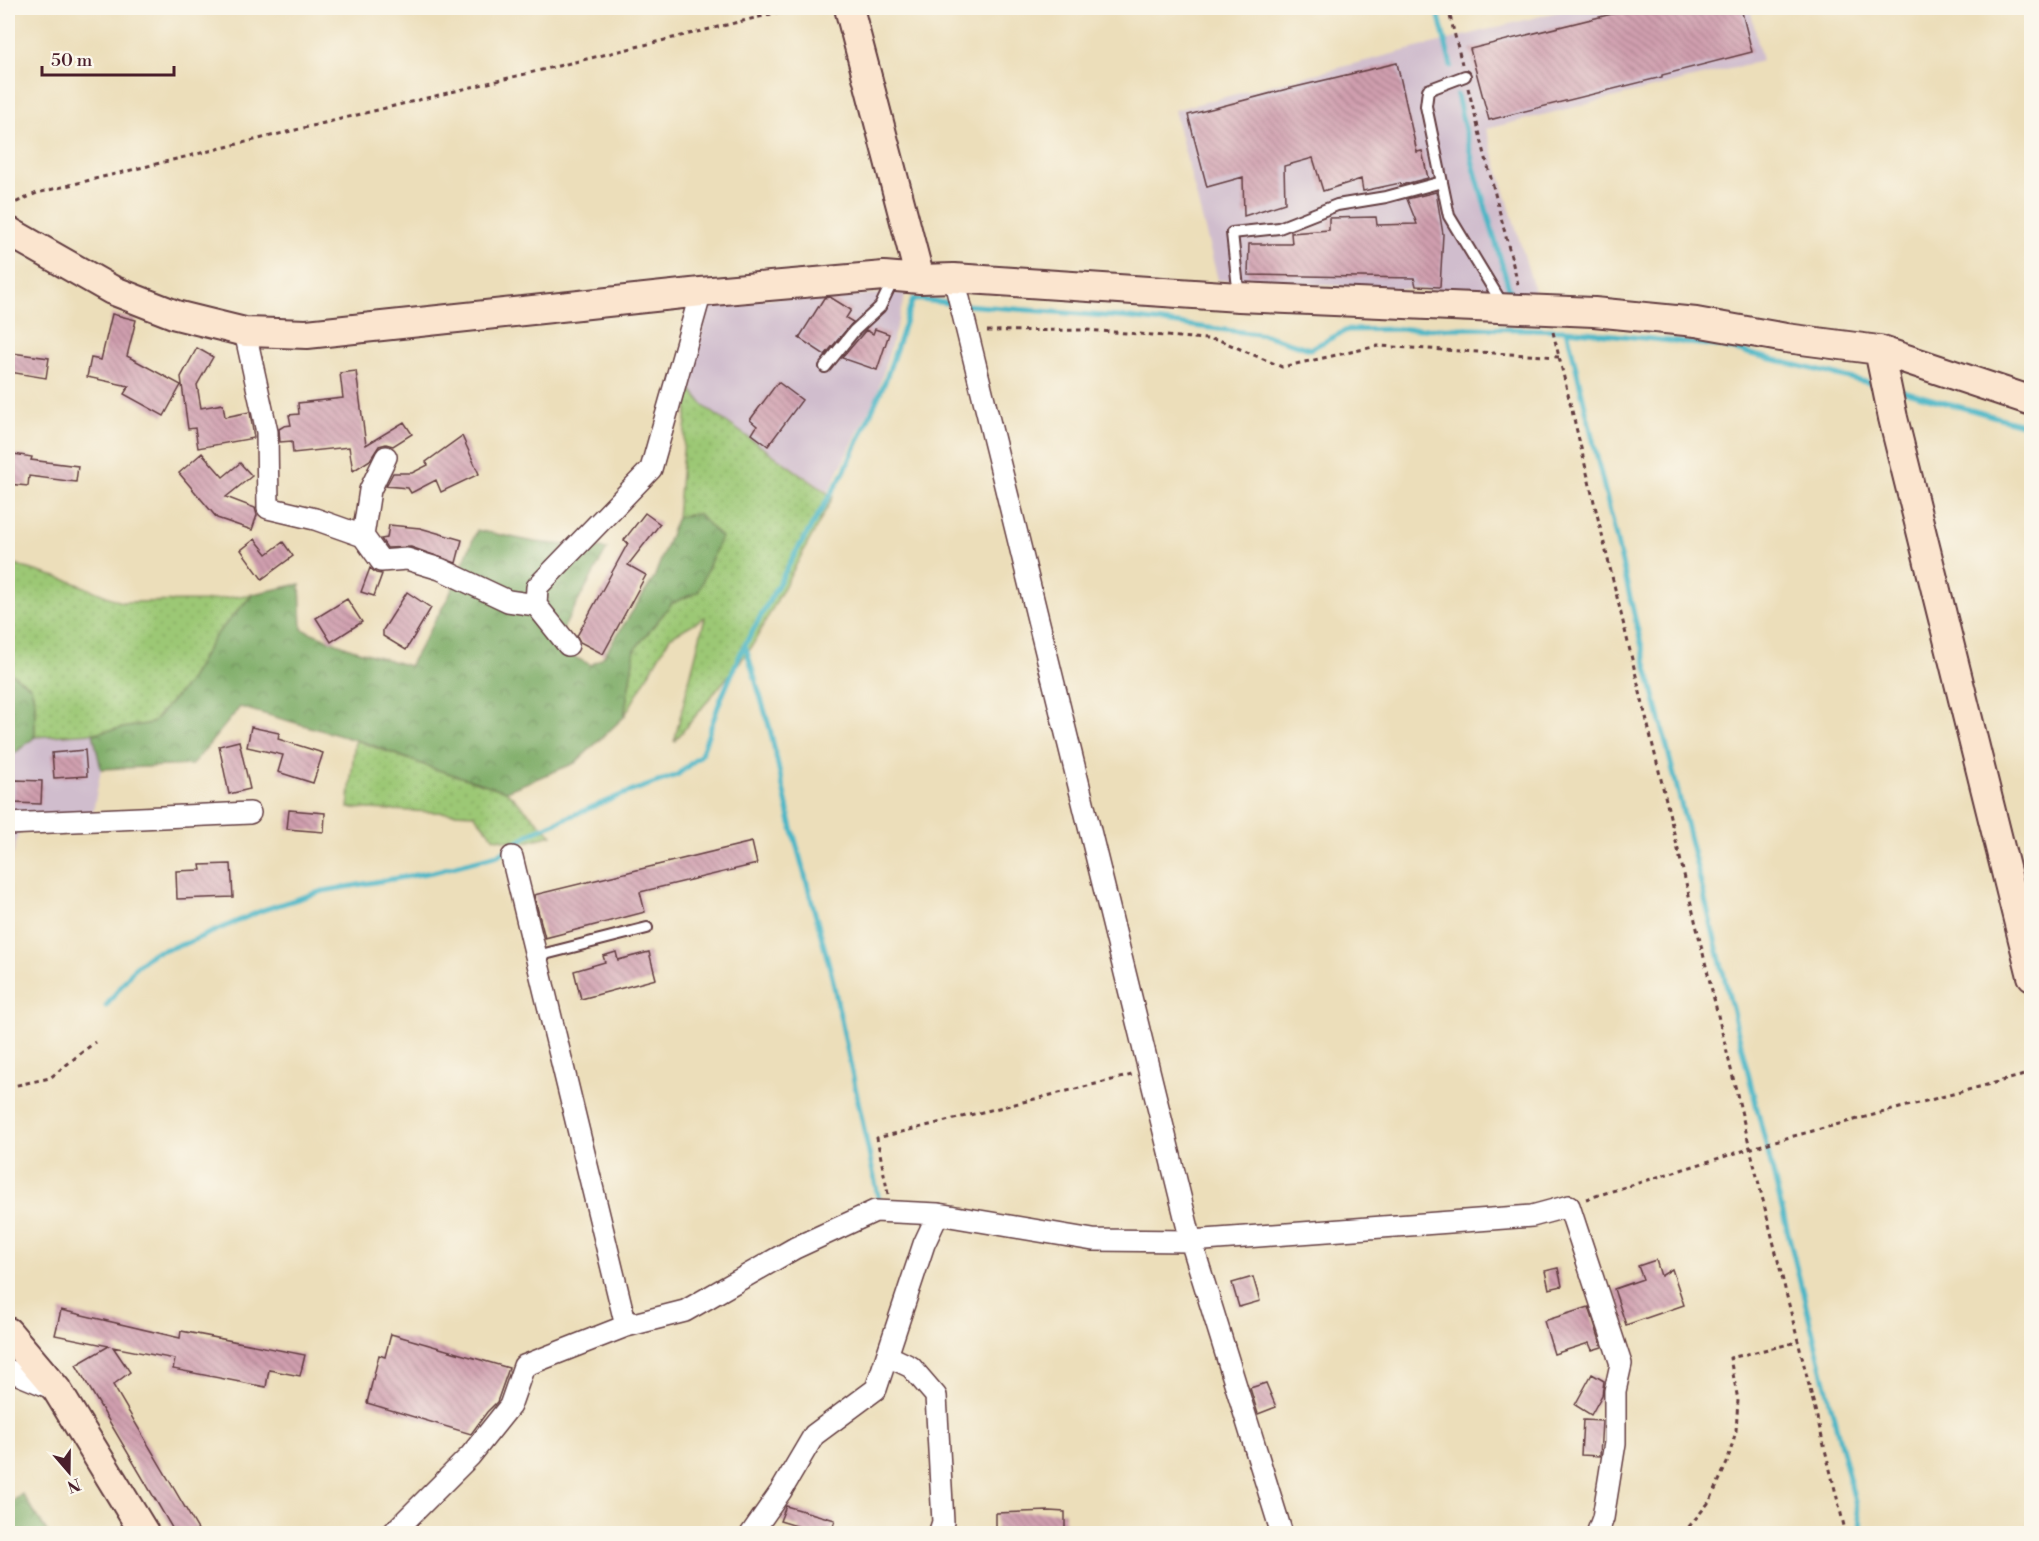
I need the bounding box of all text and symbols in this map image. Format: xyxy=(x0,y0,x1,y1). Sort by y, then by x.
scale bar xyxy=(42,39,174,77)
text: 50 m xyxy=(51,49,93,72)
north arrow xyxy=(39,1442,99,1502)
text: N xyxy=(64,1474,83,1497)

